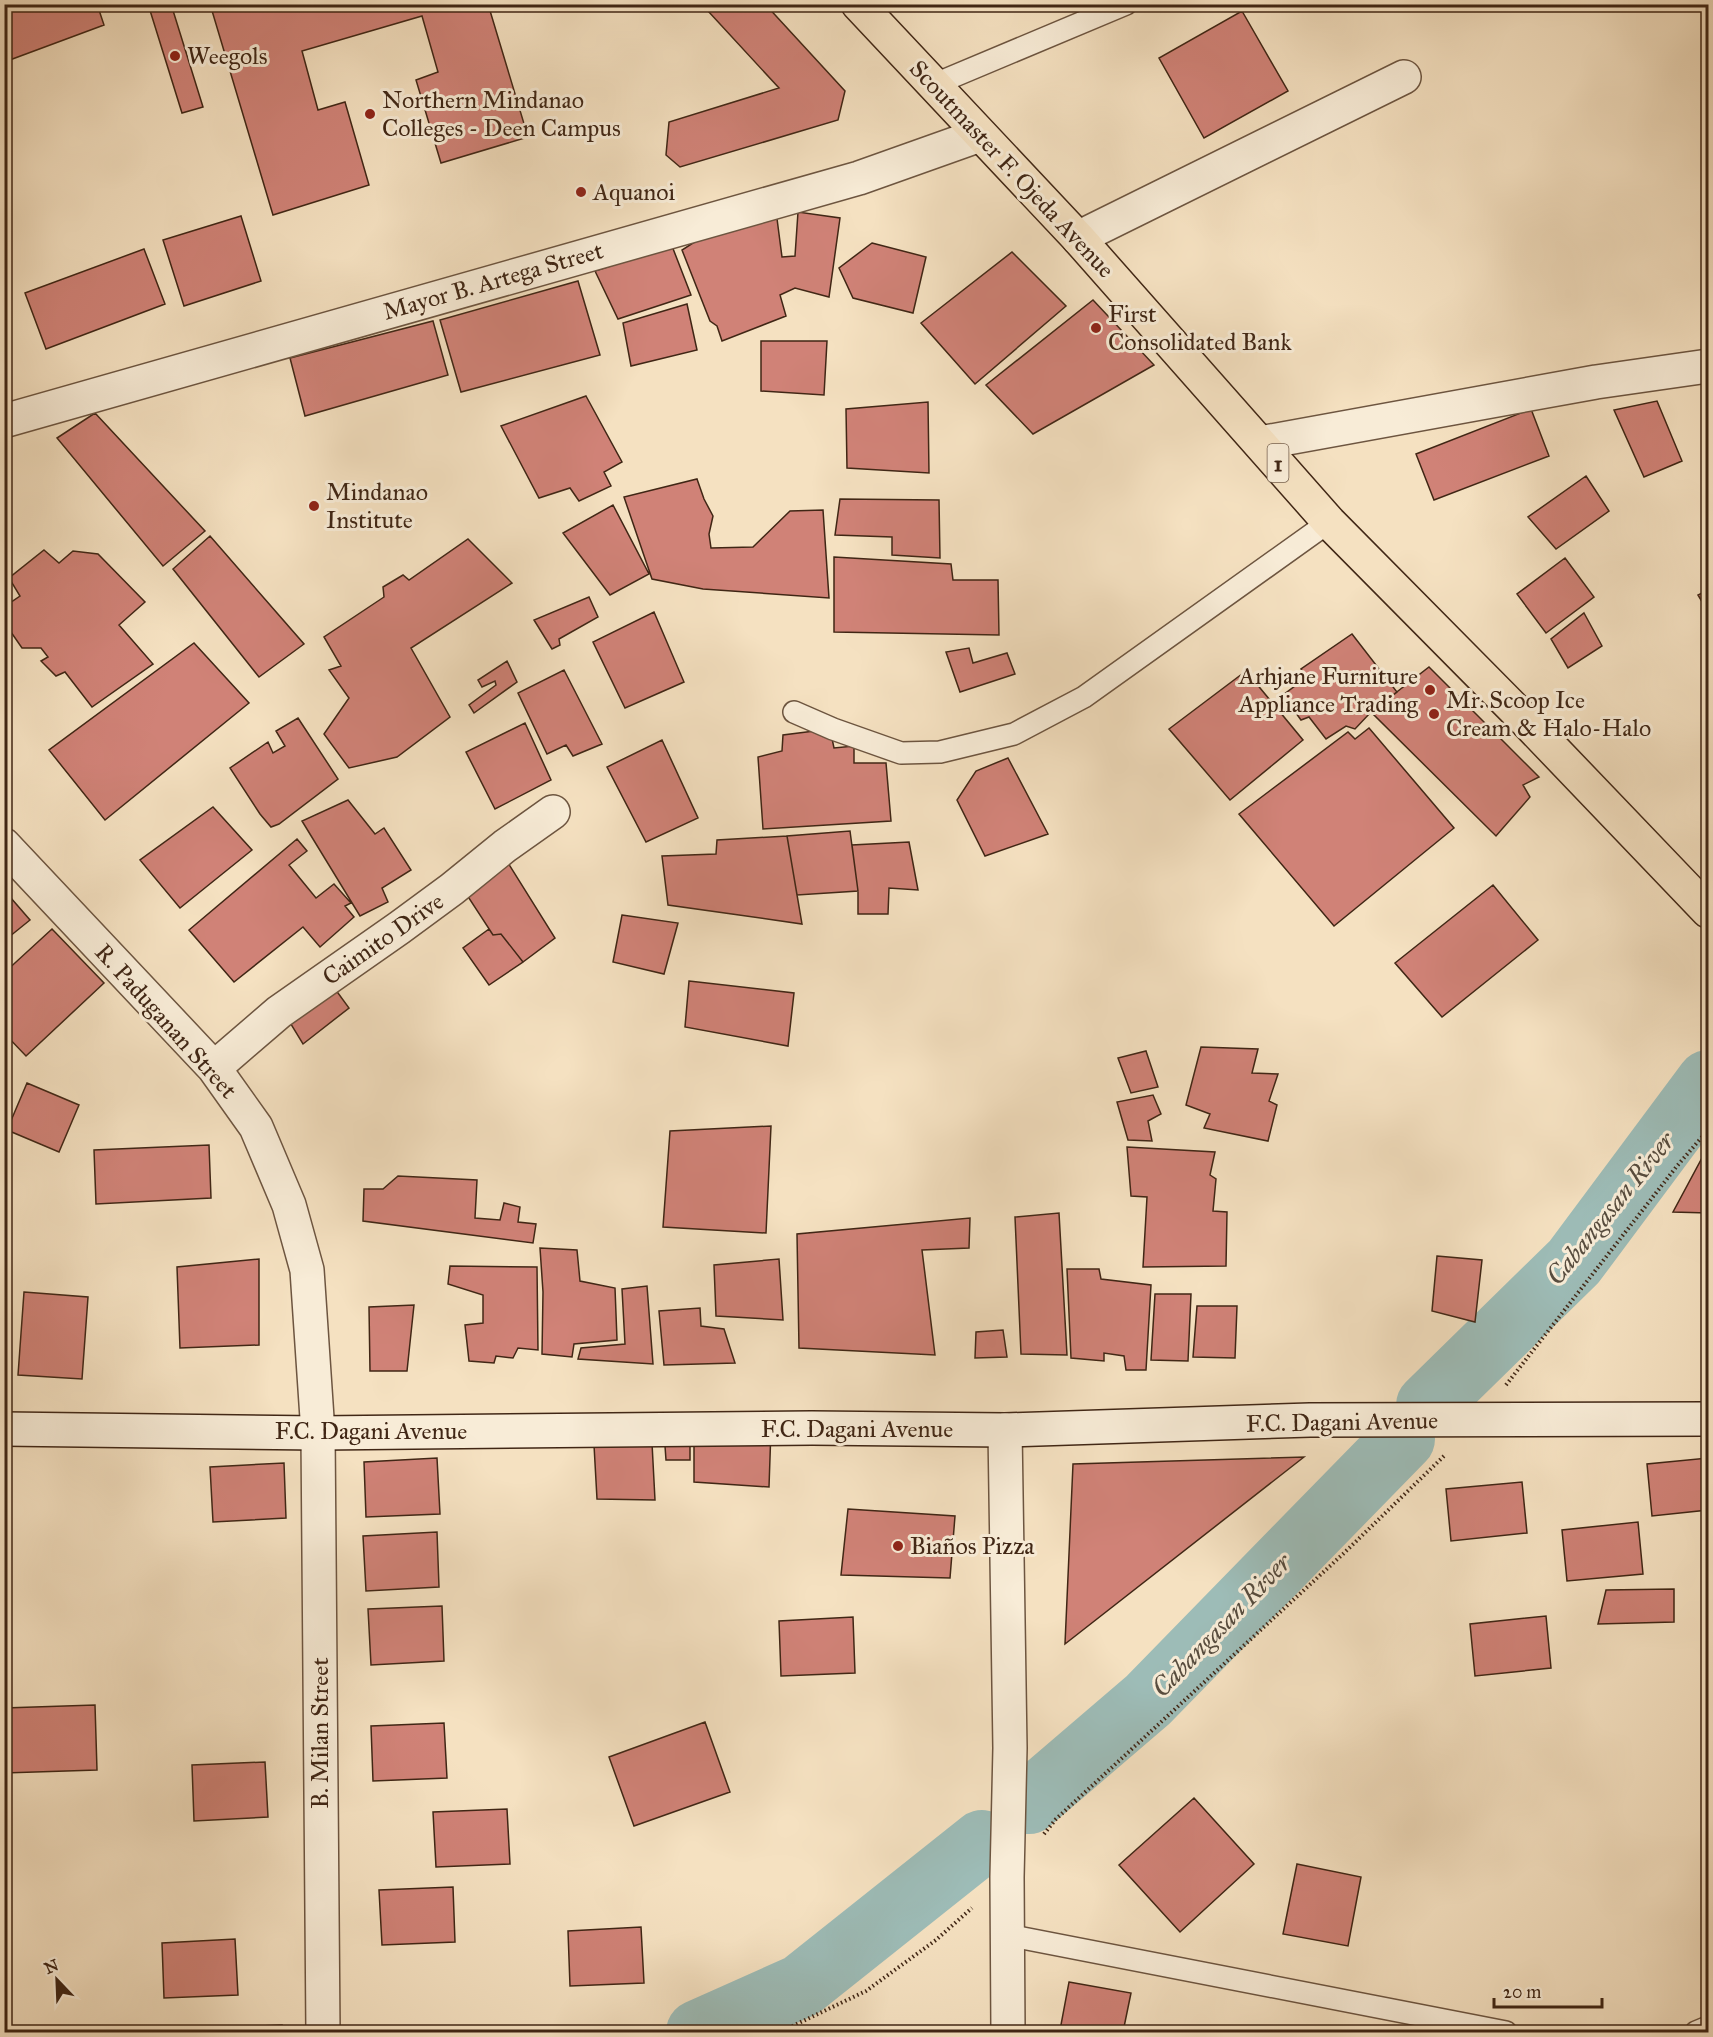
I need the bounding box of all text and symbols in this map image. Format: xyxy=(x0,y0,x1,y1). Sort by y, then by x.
place label: Weegols xyxy=(187,41,267,71)
marker: Weegols xyxy=(168,49,182,63)
street label: Scoutmaster F. Ojeda Avenue xyxy=(903,54,1121,284)
place label: Northern Mindanao Colleges - Deen Campus xyxy=(382,85,621,143)
marker: Northern Mindanao Colleges - Deen Campus xyxy=(363,107,377,121)
place label: Aquanoi xyxy=(592,177,676,207)
marker: Aquanoi xyxy=(574,185,588,199)
street label: Mayor B. Artega Street xyxy=(379,235,607,327)
place label: First Consolidated Bank xyxy=(1108,299,1292,357)
marker: First Consolidated Bank xyxy=(1089,321,1103,335)
road number: 1 xyxy=(1268,444,1288,482)
place label: Mindanao Institute xyxy=(326,477,428,535)
marker: Mindanao Institute xyxy=(307,499,321,513)
place label: Arhjane Furniture Appliance Trading xyxy=(1238,661,1419,719)
marker: Arhjane Furniture Appliance Trading xyxy=(1423,683,1437,697)
place label: Mr. Scoop Ice Cream & Halo-Halo xyxy=(1446,685,1651,743)
marker: Mr. Scoop Ice Cream & Halo-Halo xyxy=(1427,707,1441,721)
street label: Caimito Drive xyxy=(317,886,449,992)
street label: R. Paduganan Street xyxy=(89,937,244,1105)
water label: Cabangasan River xyxy=(1539,1124,1682,1291)
street label: F.C. Dagani Avenue xyxy=(1246,1405,1438,1439)
street label: F.C. Dagani Avenue xyxy=(761,1414,953,1444)
street label: F.C. Dagani Avenue xyxy=(275,1416,467,1446)
place label: Biaños Pizza xyxy=(910,1531,1035,1561)
marker: Biaños Pizza xyxy=(891,1539,905,1553)
water label: Cabangasan River xyxy=(1144,1546,1298,1703)
street label: B. Milan Street xyxy=(305,1657,335,1809)
north arrow xyxy=(27,1950,87,2010)
text: N xyxy=(41,1955,62,1978)
scale bar xyxy=(1494,1971,1602,2009)
text: 20 m xyxy=(1503,1981,1541,2003)

